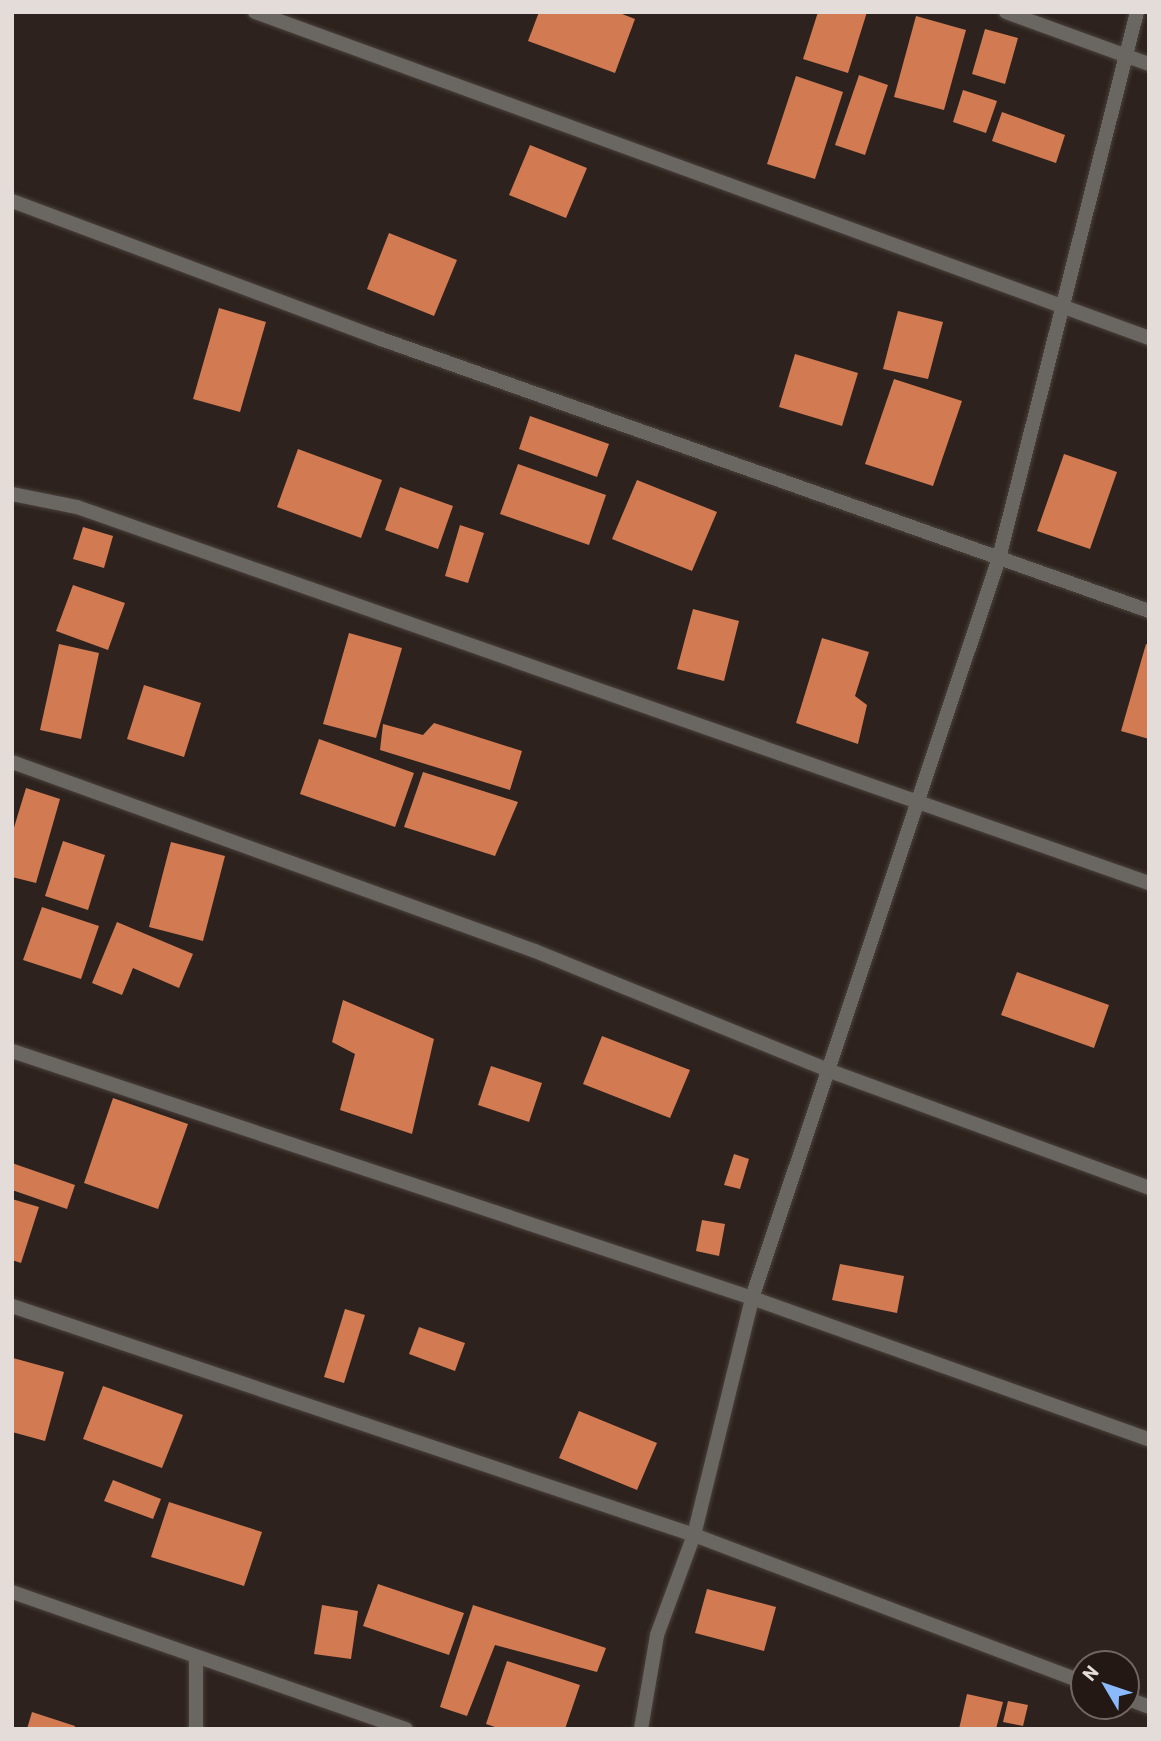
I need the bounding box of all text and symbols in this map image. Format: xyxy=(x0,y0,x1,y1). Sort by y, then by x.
north arrow xyxy=(1070,1650,1140,1720)
text: N xyxy=(1077,1661,1103,1685)

